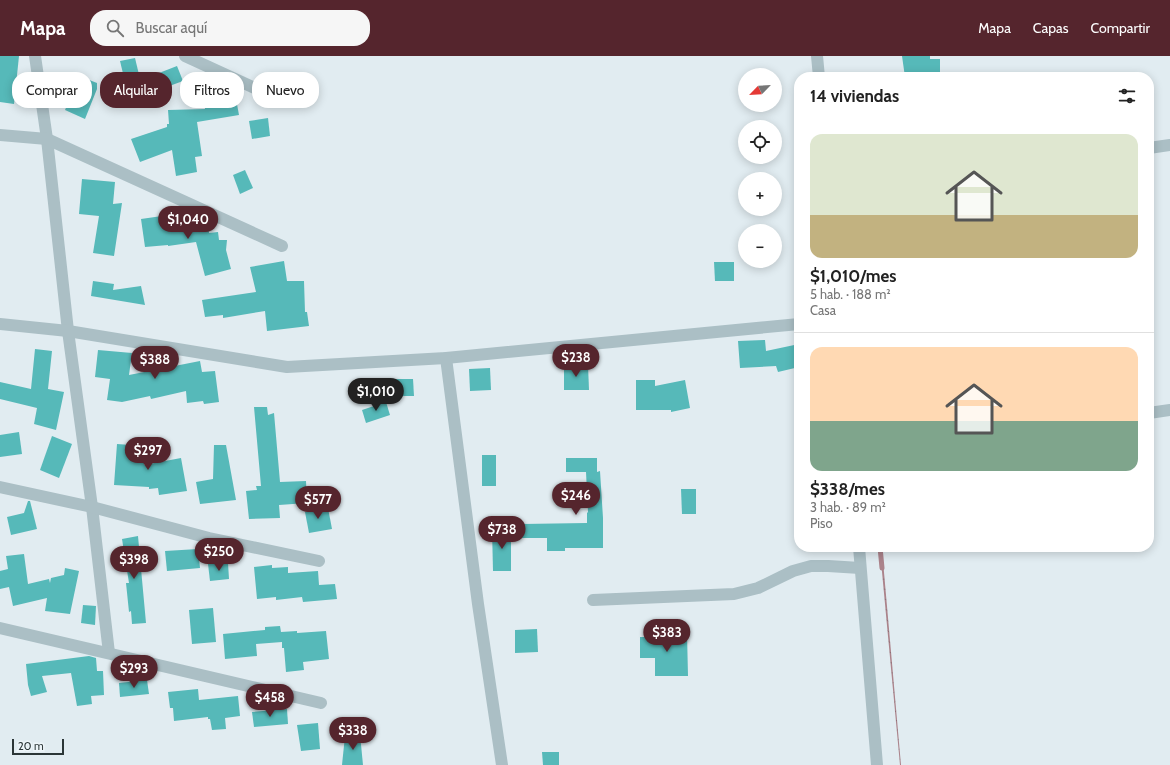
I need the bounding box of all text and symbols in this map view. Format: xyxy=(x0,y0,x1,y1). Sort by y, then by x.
search box xyxy=(90,10,370,46)
text: Mapa xyxy=(20,17,66,40)
icon: search xyxy=(104,17,126,39)
text: Buscar aquí xyxy=(136,19,207,37)
text: Mapa xyxy=(978,19,1011,37)
text: Capas xyxy=(1033,19,1069,37)
text: Compartir xyxy=(1091,19,1150,37)
north arrow xyxy=(738,68,782,112)
map controls xyxy=(738,68,782,268)
chip: Comprar xyxy=(12,72,92,108)
chip: Alquilar xyxy=(100,72,172,108)
chip: Filtros xyxy=(180,72,244,108)
chip: Nuevo xyxy=(252,72,319,108)
icon: filters xyxy=(1116,85,1138,107)
text: 14 viviendas xyxy=(810,86,899,106)
button: locate xyxy=(738,120,782,164)
icon: home xyxy=(938,160,1010,232)
button: + xyxy=(738,172,782,216)
pin: $1,040 xyxy=(155,206,221,240)
text: $1,040 xyxy=(167,211,209,227)
button: − xyxy=(738,224,782,268)
text: $1,010/mes xyxy=(810,266,896,286)
text: 5 hab. · 188 m² xyxy=(810,286,891,302)
text: Casa xyxy=(810,302,836,318)
pin: $238 xyxy=(552,344,600,378)
pin: $388 xyxy=(131,346,179,380)
text: $238 xyxy=(561,349,591,365)
text: $388 xyxy=(140,351,170,367)
icon: home xyxy=(938,373,1010,445)
pin: $1,010 xyxy=(343,378,409,412)
text: $1,010 xyxy=(357,383,395,399)
pin: $297 xyxy=(124,437,172,471)
text: $297 xyxy=(134,442,162,458)
text: $338/mes xyxy=(810,479,885,499)
pin: $246 xyxy=(552,482,600,516)
pin: $577 xyxy=(294,486,342,520)
text: $246 xyxy=(561,487,591,503)
text: $577 xyxy=(304,491,332,507)
text: 3 hab. · 89 m² xyxy=(810,499,886,515)
text: Piso xyxy=(810,515,833,531)
pin: $738 xyxy=(478,516,526,550)
text: $738 xyxy=(487,521,517,537)
pin: $250 xyxy=(195,538,243,572)
text: $250 xyxy=(204,543,234,559)
pin: $398 xyxy=(110,546,158,580)
text: $398 xyxy=(119,551,149,567)
pin: $383 xyxy=(643,619,691,653)
text: $383 xyxy=(652,624,682,640)
pin: $293 xyxy=(110,655,158,689)
text: $293 xyxy=(120,660,148,676)
pin: $458 xyxy=(246,684,294,718)
text: $458 xyxy=(255,689,285,705)
pin: $338 xyxy=(329,717,377,751)
text: $338 xyxy=(338,722,368,738)
scale bar xyxy=(12,737,64,756)
text: 20 m xyxy=(18,739,44,753)

